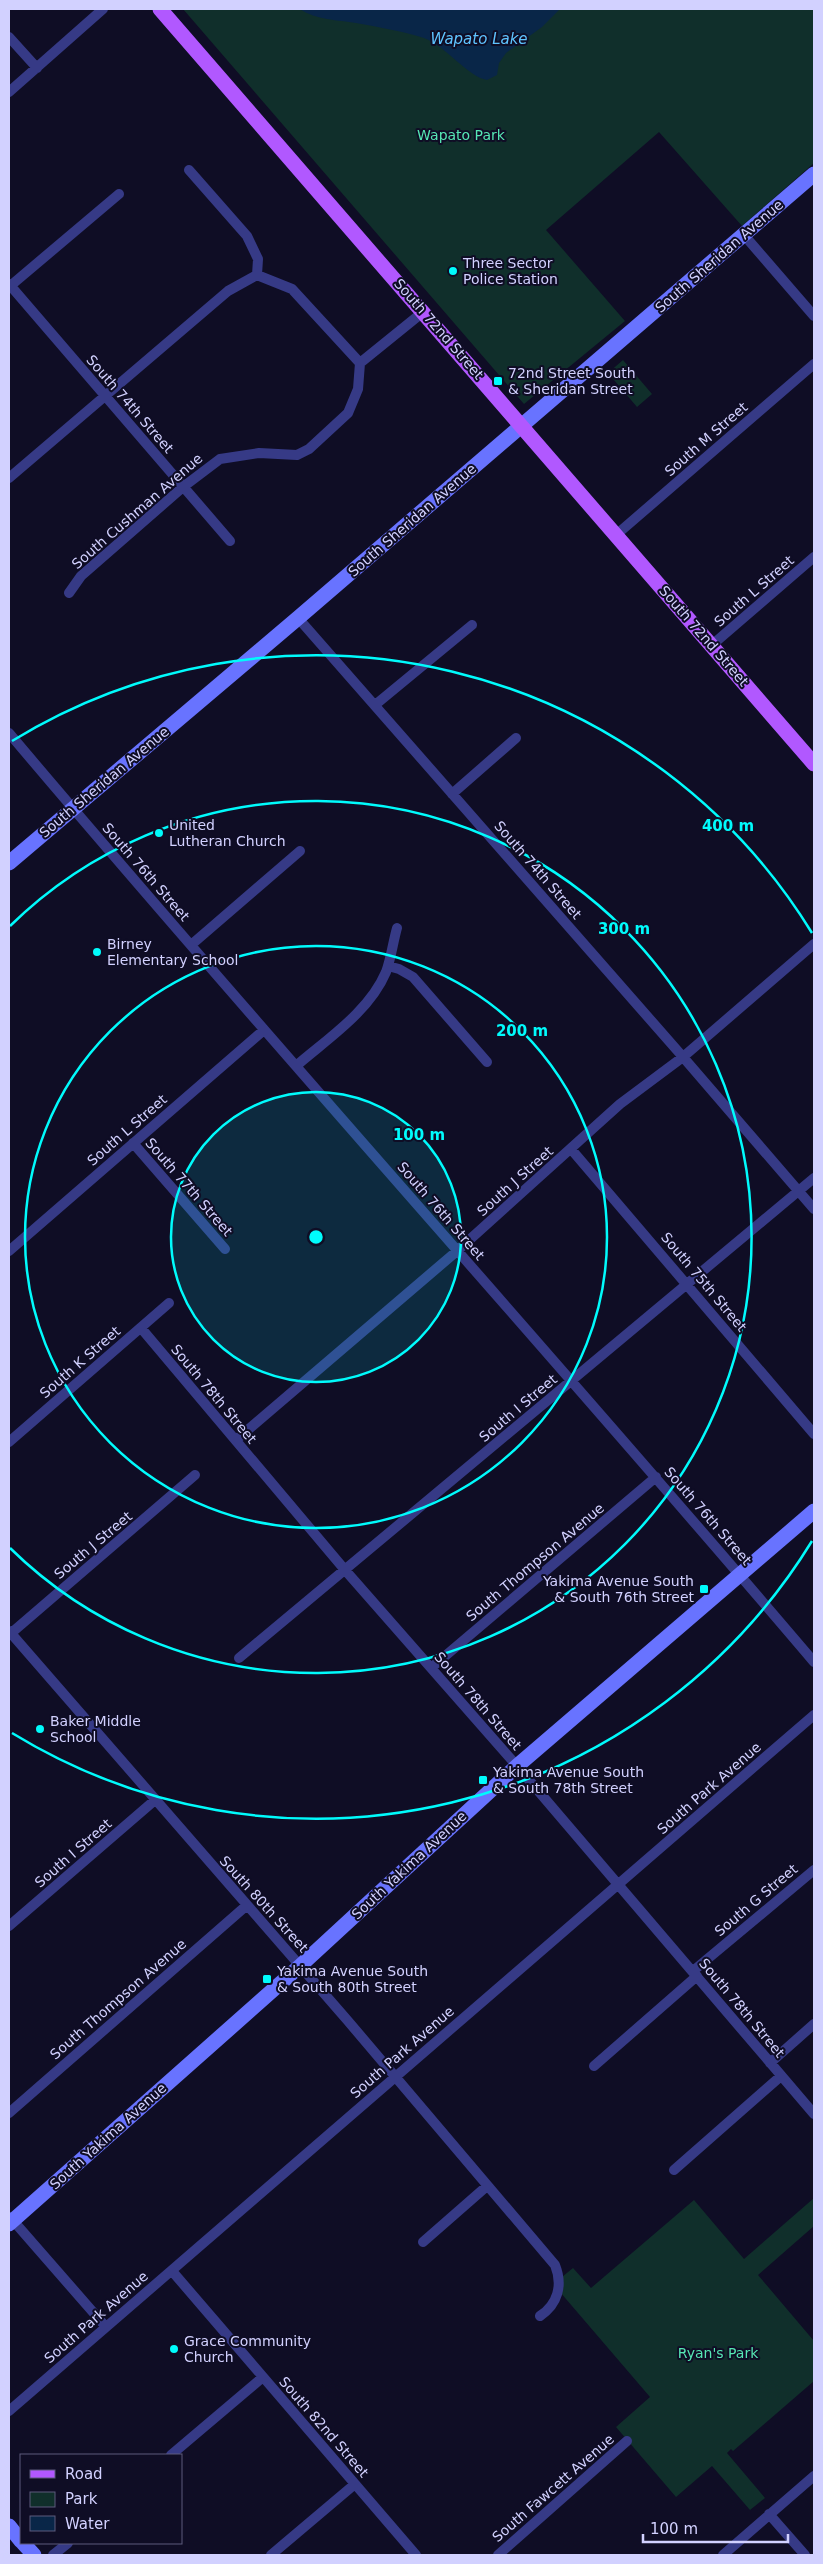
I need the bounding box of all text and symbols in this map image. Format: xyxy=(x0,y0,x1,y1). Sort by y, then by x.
water label: Wapato Lake xyxy=(430,30,528,48)
park label: Wapato Park xyxy=(417,127,506,143)
street label: South Sheridan Avenue xyxy=(652,196,786,316)
place label: Three Sector Police Station xyxy=(462,255,558,287)
marker: Three Sector Police Station xyxy=(447,265,459,277)
street label: South 72nd Street xyxy=(391,276,487,383)
street label: South 74th Street xyxy=(83,352,177,457)
place label: 72nd Street South & Sheridan Street xyxy=(508,365,636,397)
marker: 72nd Street South & Sheridan Street xyxy=(492,375,504,387)
street label: South M Street xyxy=(661,398,751,479)
street label: South Cushman Avenue xyxy=(69,450,205,572)
street label: South Sheridan Avenue xyxy=(345,460,479,580)
street label: South L Street xyxy=(711,552,797,630)
street label: South 72nd Street xyxy=(656,583,752,690)
street label: South Sheridan Avenue xyxy=(36,723,172,841)
place label: United Lutheran Church xyxy=(169,817,286,849)
text: 400 m xyxy=(702,817,754,835)
street label: South 74th Street xyxy=(491,818,585,923)
street label: South 76th Street xyxy=(99,820,193,925)
marker: United Lutheran Church xyxy=(153,827,165,839)
text: 300 m xyxy=(598,920,650,938)
place label: Birney Elementary School xyxy=(107,936,239,968)
marker: Birney Elementary School xyxy=(91,946,103,958)
text: 200 m xyxy=(496,1022,548,1040)
street label: South L Street xyxy=(84,1091,170,1169)
text: 100 m xyxy=(393,1126,445,1144)
street label: South 77th Street xyxy=(142,1135,236,1240)
street label: South J Street xyxy=(474,1143,556,1219)
street label: South 76th Street xyxy=(394,1159,488,1264)
centre of rings xyxy=(307,1228,325,1246)
street label: South 75th Street xyxy=(658,1229,750,1335)
street label: South K Street xyxy=(37,1322,124,1401)
street label: South 78th Street xyxy=(168,1341,260,1447)
street label: South I Street xyxy=(476,1371,560,1445)
street label: South 76th Street xyxy=(661,1464,755,1569)
street label: South Thompson Avenue xyxy=(463,1500,607,1624)
street label: South J Street xyxy=(51,1508,135,1582)
place label: Yakima Avenue South & South 76th Street xyxy=(542,1573,695,1605)
marker: Yakima Avenue South & South 76th Street xyxy=(698,1583,710,1595)
street label: South 78th Street xyxy=(431,1649,525,1754)
place label: Baker Middle School xyxy=(50,1713,141,1745)
marker: Baker Middle School xyxy=(34,1723,46,1735)
street label: South Park Avenue xyxy=(654,1739,764,1837)
place label: Yakima Avenue South & South 78th Street xyxy=(492,1764,644,1796)
marker: Yakima Avenue South & South 78th Street xyxy=(477,1774,489,1786)
street label: South Yakima Avenue xyxy=(348,1808,470,1922)
street label: South I Street xyxy=(31,1815,115,1891)
street label: South 80th Street xyxy=(216,1852,312,1956)
street label: South G Street xyxy=(711,1860,801,1939)
street label: South Thompson Avenue xyxy=(47,1936,189,2062)
street label: South 78th Street xyxy=(696,1955,788,2061)
place label: Yakima Avenue South & South 80th Street xyxy=(276,1963,428,1995)
marker: Yakima Avenue South & South 80th Street xyxy=(261,1973,273,1985)
street label: South Park Avenue xyxy=(347,2003,457,2101)
street label: South Yakima Avenue xyxy=(47,2080,169,2192)
street label: South Park Avenue xyxy=(41,2268,151,2366)
place label: Grace Community Church xyxy=(184,2333,311,2365)
marker: Grace Community Church xyxy=(168,2343,180,2355)
park label: Ryan's Park xyxy=(678,2345,759,2361)
street label: South 82nd Street xyxy=(276,2374,372,2481)
street label: South Fawcett Avenue xyxy=(489,2431,617,2545)
legend xyxy=(20,2454,182,2544)
text: Road xyxy=(65,2465,103,2483)
text: Park xyxy=(65,2490,98,2508)
scale bar xyxy=(643,2512,788,2544)
text: Water xyxy=(65,2515,110,2533)
text: 100 m xyxy=(650,2520,698,2538)

